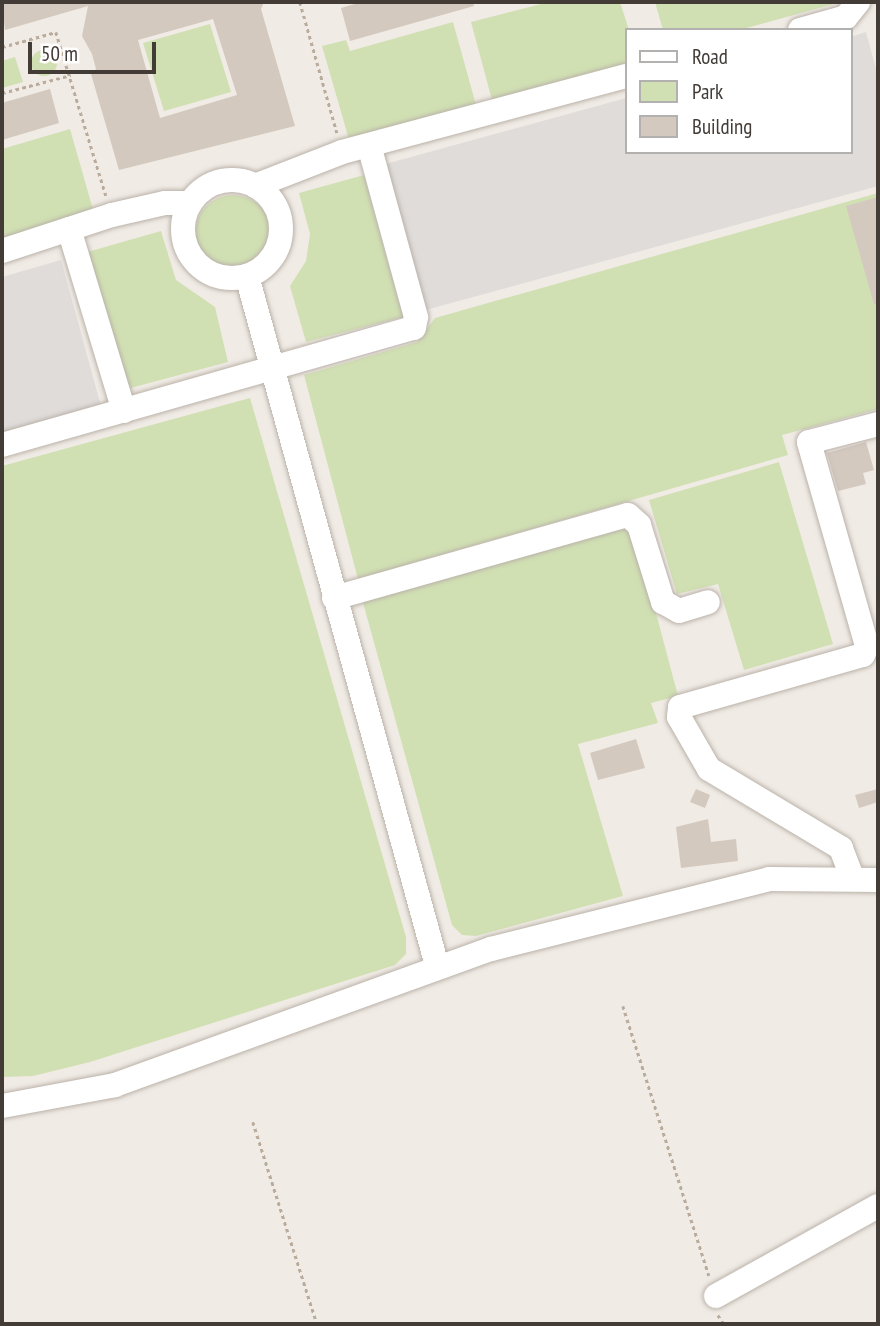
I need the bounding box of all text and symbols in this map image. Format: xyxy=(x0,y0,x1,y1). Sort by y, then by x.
scale bar xyxy=(32,28,159,72)
legend xyxy=(624,28,852,154)
text: 50 m xyxy=(41,40,78,67)
text: Road xyxy=(692,43,728,70)
text: Park xyxy=(692,78,723,105)
text: Building xyxy=(692,113,752,140)

